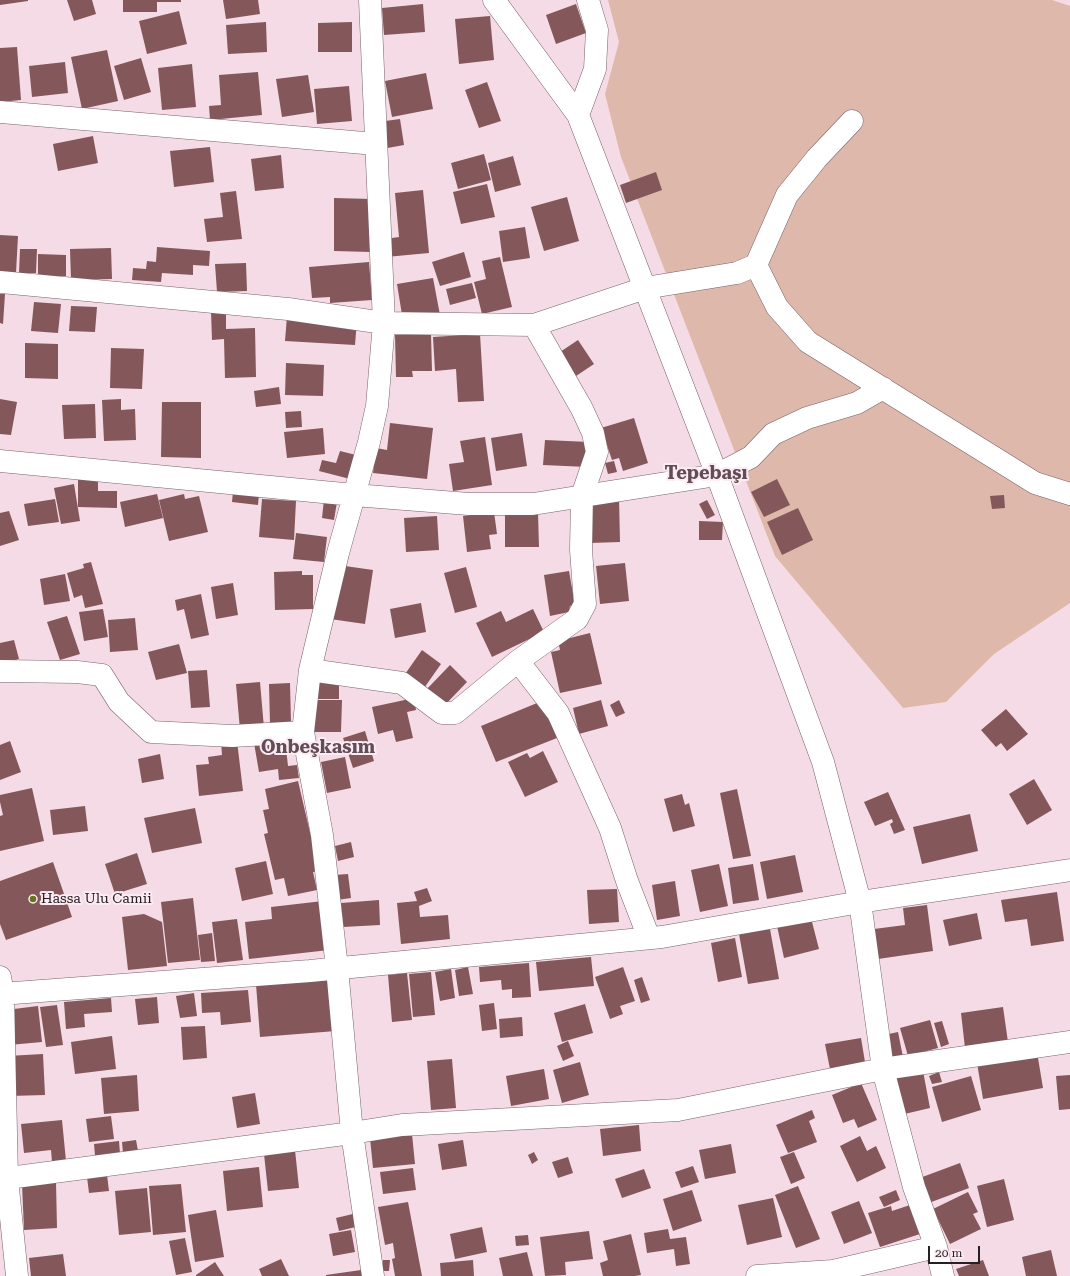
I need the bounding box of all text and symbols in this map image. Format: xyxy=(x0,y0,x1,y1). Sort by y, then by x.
district label: Tepebaşı xyxy=(665,463,747,485)
district label: Onbeşkasım xyxy=(261,737,375,759)
place label: Hassa Ulu Camii xyxy=(41,891,152,907)
marker: Hassa Ulu Camii xyxy=(28,894,38,904)
scale bar xyxy=(930,1238,982,1264)
text: 20 m xyxy=(935,1246,962,1260)

